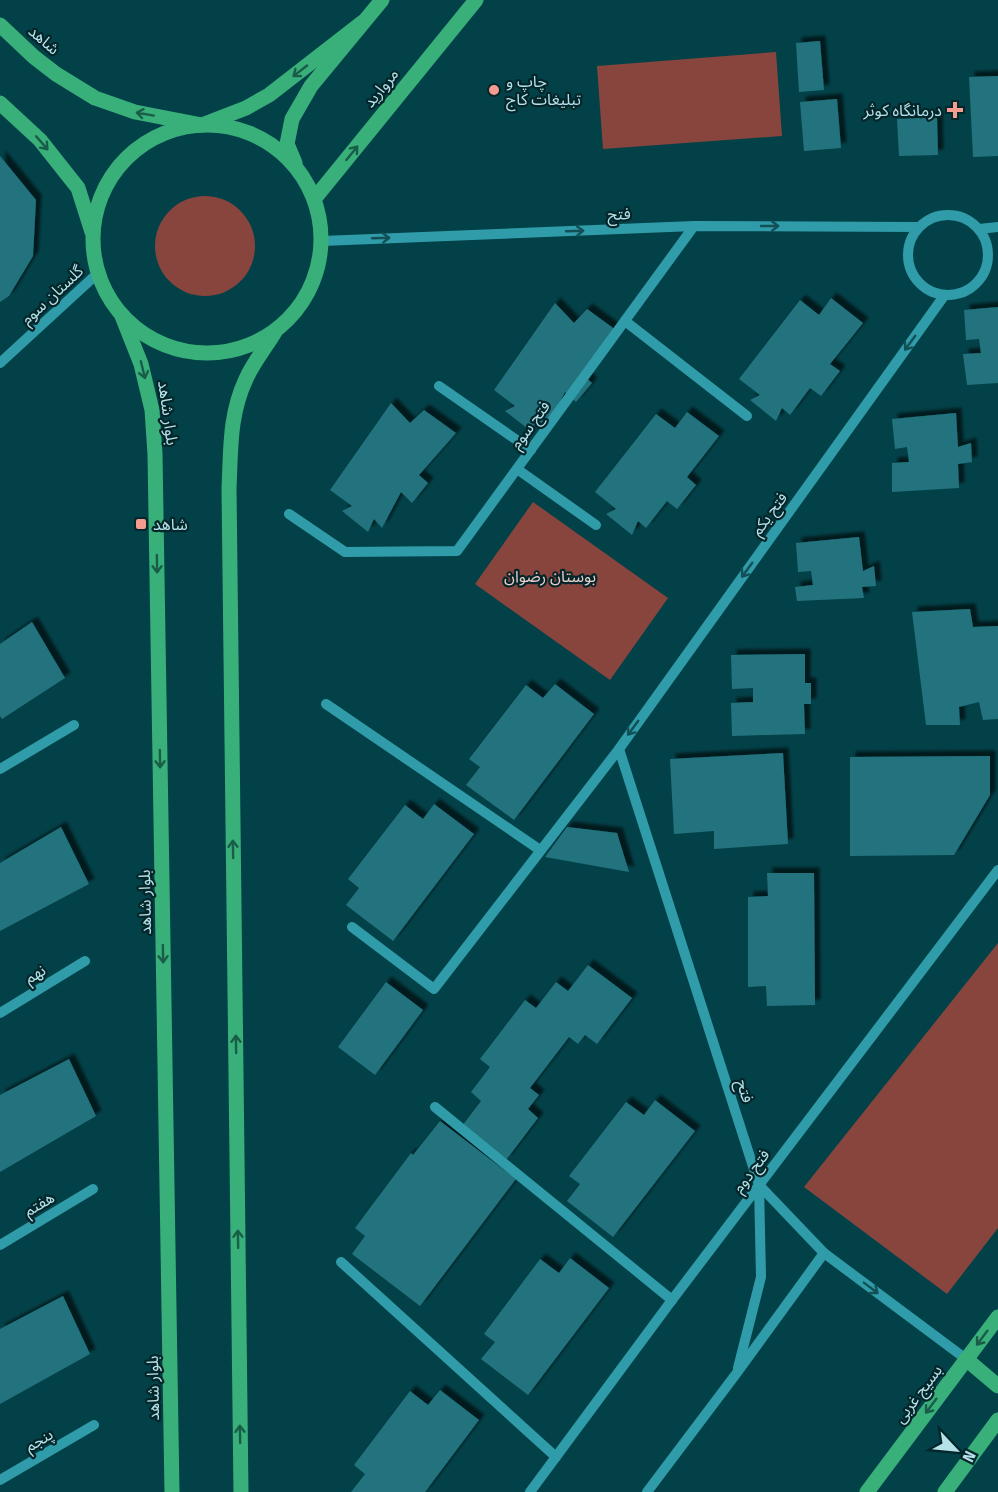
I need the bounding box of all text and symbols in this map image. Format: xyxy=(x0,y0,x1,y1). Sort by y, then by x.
street label: شاهد xyxy=(25,21,63,59)
one-way arrow xyxy=(292,64,308,77)
street label: مروارید xyxy=(360,65,402,111)
place label: چاپ و تبلیغات کاج xyxy=(506,72,581,112)
marker: چاپ و تبلیغات کاج xyxy=(487,83,501,97)
place label: درمانگاه کوثر xyxy=(862,101,942,120)
marker: درمانگاه کوثر xyxy=(946,101,964,119)
one-way arrow xyxy=(135,108,155,119)
one-way arrow xyxy=(35,135,49,150)
one-way arrow xyxy=(345,145,358,161)
street label: فتح xyxy=(607,204,631,227)
one-way arrow xyxy=(760,220,780,232)
one-way arrow xyxy=(565,225,585,236)
one-way arrow xyxy=(370,233,390,244)
street label: گلستان سوم xyxy=(17,261,89,331)
one-way arrow xyxy=(903,335,916,351)
one-way arrow xyxy=(137,360,149,379)
street label: بلوار شاهد xyxy=(154,379,182,447)
street label: فتح سوم xyxy=(506,397,556,455)
street label: فتح یکم xyxy=(747,489,794,541)
place label: شاهد xyxy=(153,515,188,534)
marker: شاهد xyxy=(134,517,148,531)
one-way arrow xyxy=(151,554,163,574)
one-way arrow xyxy=(741,561,753,578)
park label: بوستان رضوان xyxy=(504,567,596,586)
one-way arrow xyxy=(627,720,639,736)
one-way arrow xyxy=(154,749,166,769)
one-way arrow xyxy=(228,839,239,859)
street label: بلوار شاهد xyxy=(135,869,155,935)
one-way arrow xyxy=(158,944,169,964)
street label: نهم xyxy=(21,960,51,990)
one-way arrow xyxy=(230,1034,242,1054)
street label: فتح xyxy=(729,1077,758,1106)
street label: فتح دوم xyxy=(728,1145,776,1198)
street label: هفتم xyxy=(20,1188,59,1223)
one-way arrow xyxy=(232,1229,244,1249)
one-way arrow xyxy=(862,1282,878,1294)
one-way arrow xyxy=(976,1330,989,1346)
street label: بلوار شاهد xyxy=(143,1355,163,1421)
street label: بسیج غربی xyxy=(890,1361,948,1429)
one-way arrow xyxy=(925,1397,938,1413)
north arrow xyxy=(926,1420,986,1480)
street label: پنجم xyxy=(21,1424,58,1458)
one-way arrow xyxy=(234,1424,246,1444)
text: N xyxy=(958,1448,980,1465)

